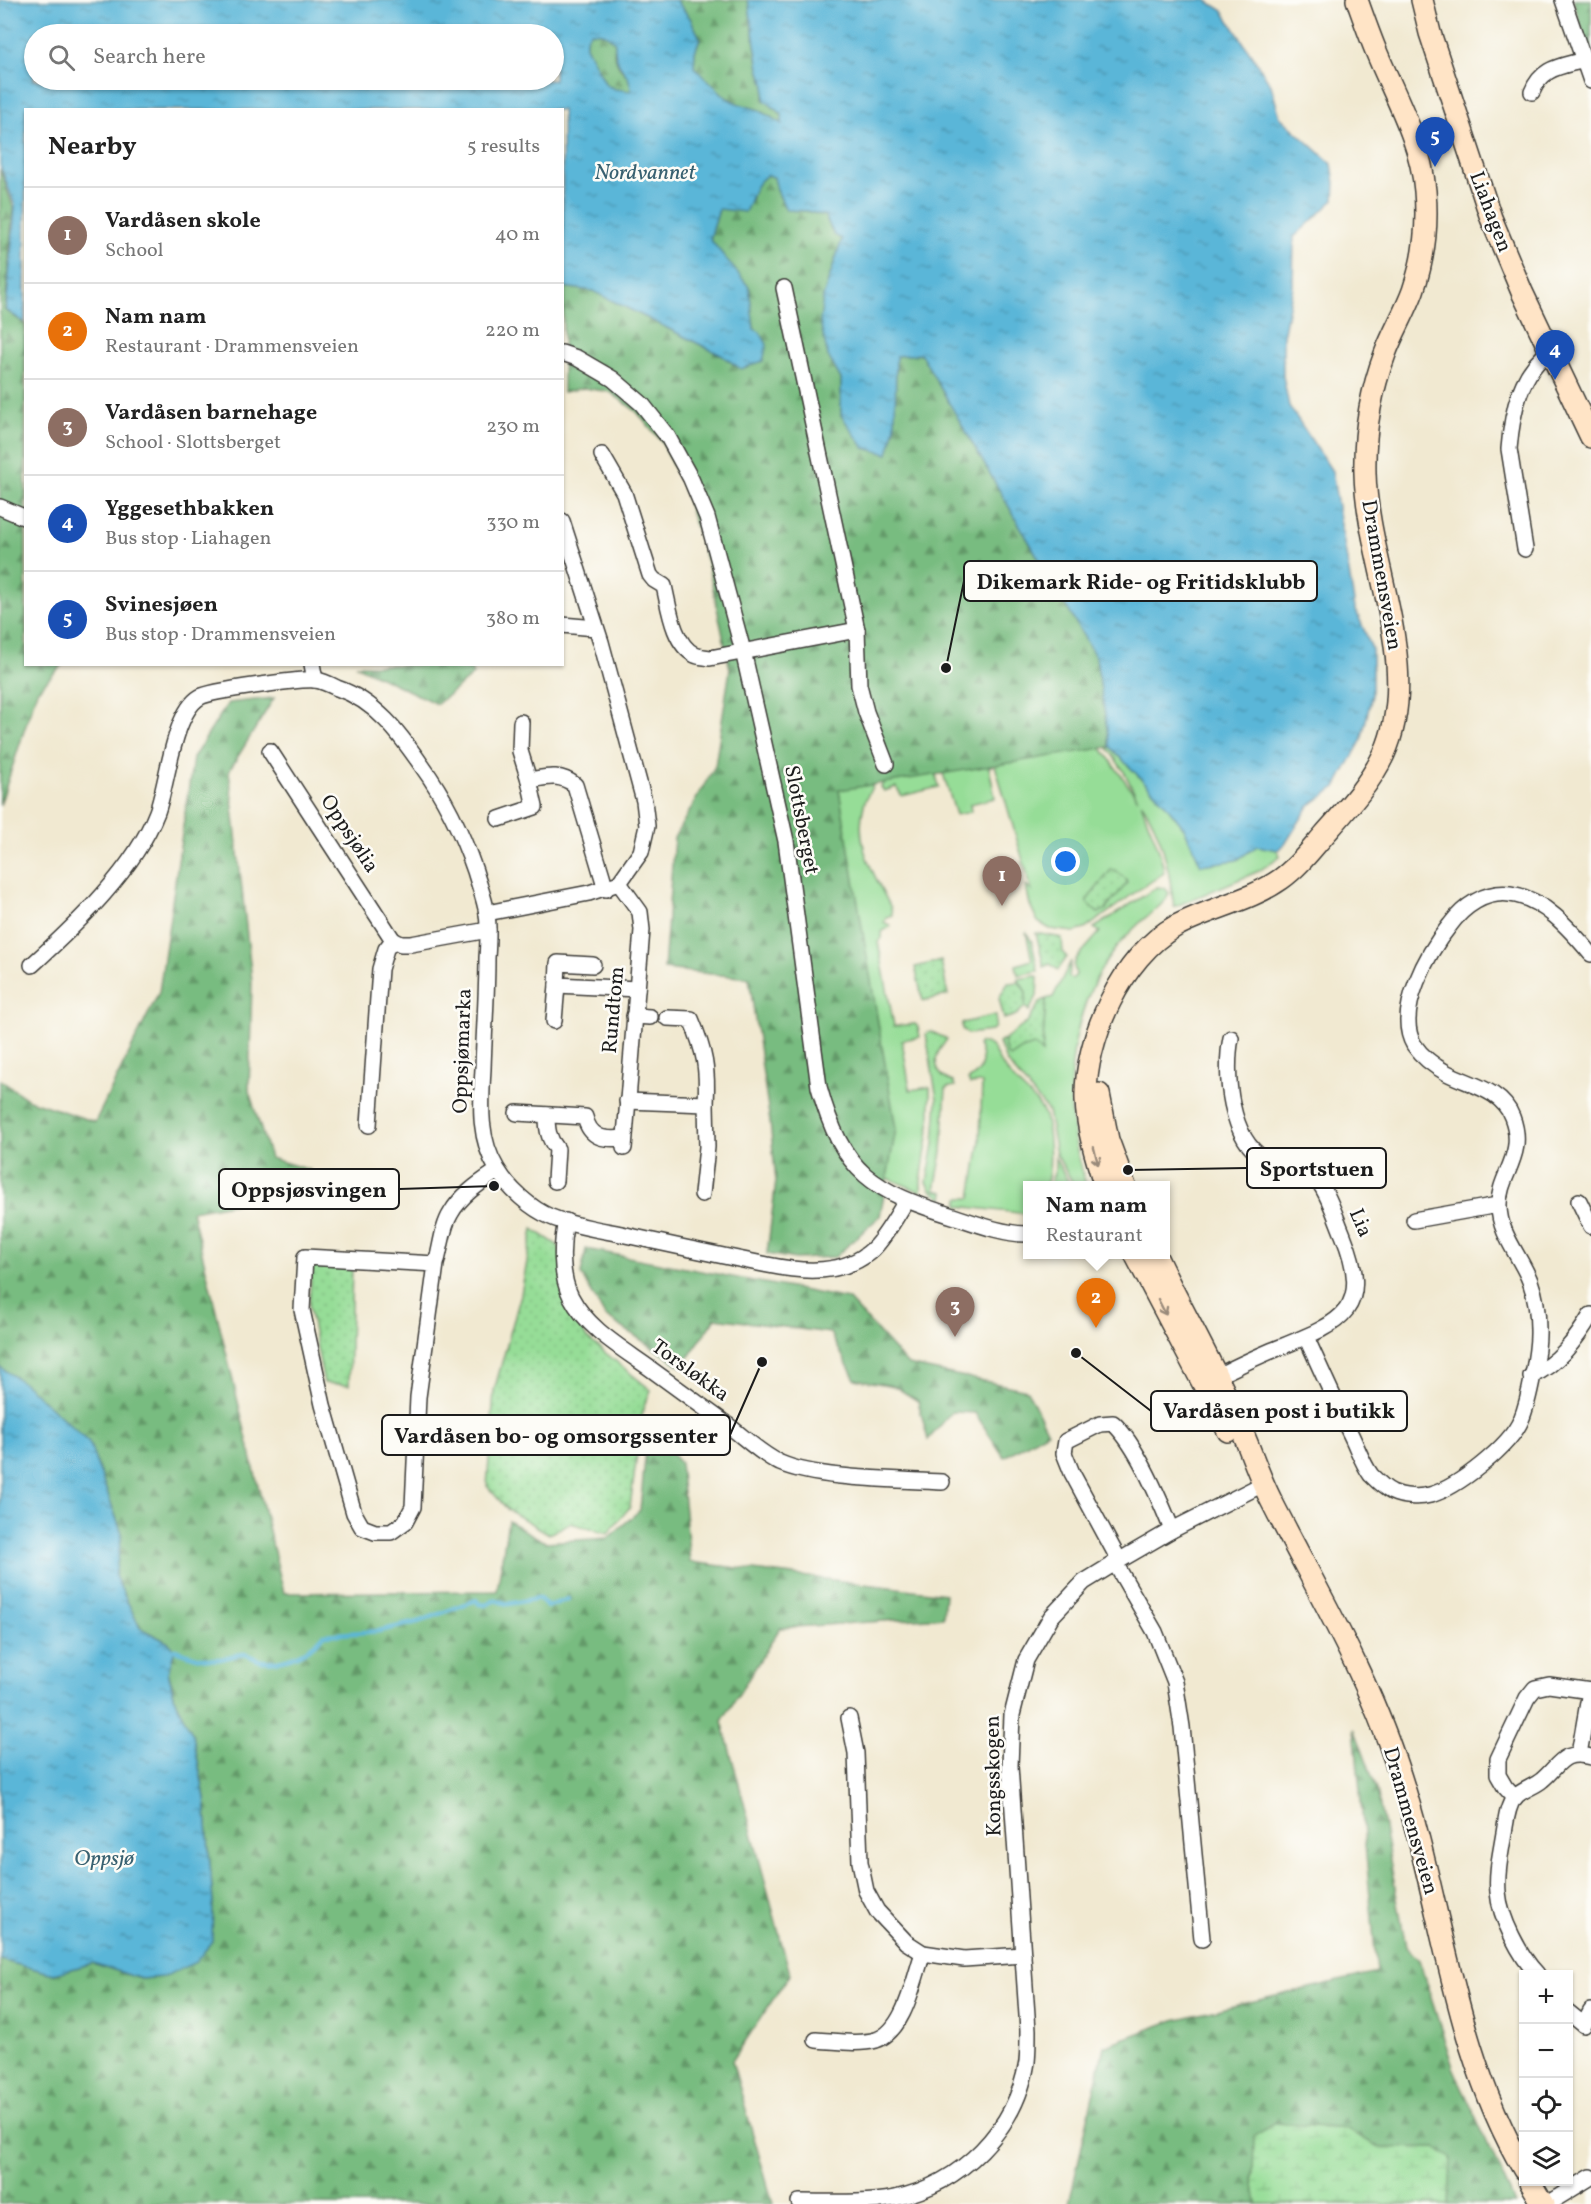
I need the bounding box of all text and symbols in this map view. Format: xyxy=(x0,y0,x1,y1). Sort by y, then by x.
search box xyxy=(24,24,564,90)
icon: search xyxy=(45,41,78,74)
text: Search here xyxy=(93,42,206,73)
pin: 5 xyxy=(1416,118,1454,167)
text: Nearby xyxy=(48,129,137,165)
text: 5 results xyxy=(467,133,540,161)
water label: Nordvannet xyxy=(595,158,696,189)
street label: Liahagen xyxy=(1461,167,1519,257)
text: Vardåsen skole xyxy=(105,206,261,237)
text: 1 xyxy=(63,221,72,249)
text: 40 m xyxy=(495,221,540,249)
text: School xyxy=(105,237,163,265)
text: Nam nam xyxy=(105,302,206,333)
text: 2 xyxy=(62,317,73,345)
text: 220 m xyxy=(485,317,540,345)
pin: 4 xyxy=(1536,330,1574,380)
text: Restaurant · Drammensveien xyxy=(105,333,359,361)
text: Vardåsen barnehage xyxy=(105,398,317,429)
text: 3 xyxy=(62,413,73,441)
text: 230 m xyxy=(486,413,540,441)
text: School · Slottsberget xyxy=(105,429,281,457)
text: Yggesethbakken xyxy=(105,494,274,525)
street label: Drammensveien xyxy=(1353,497,1409,653)
text: 4 xyxy=(61,509,74,537)
text: 330 m xyxy=(486,509,540,537)
text: Bus stop · Liahagen xyxy=(105,525,271,553)
callout: Dikemark Ride- og Fritidsklubb xyxy=(964,561,1317,601)
text: Dikemark Ride- og Fritidsklubb xyxy=(976,568,1306,599)
text: Svinesjøen xyxy=(105,590,218,621)
text: 5 xyxy=(63,605,72,633)
text: 380 m xyxy=(486,605,540,633)
text: Bus stop · Drammensveien xyxy=(105,621,336,649)
street label: Slottsberget xyxy=(776,763,826,877)
street label: Oppsjølia xyxy=(313,789,385,879)
your location xyxy=(1051,847,1080,876)
pin: 1 xyxy=(982,856,1022,906)
street label: Rundtom xyxy=(596,965,632,1055)
street label: Oppsjømarka xyxy=(446,988,480,1114)
one-way arrow xyxy=(1090,1146,1102,1165)
callout: Sportstuen xyxy=(1247,1148,1386,1188)
text: Sportstuen xyxy=(1260,1155,1374,1186)
callout: Oppsjøsvingen xyxy=(219,1169,399,1209)
text: Oppsjøsvingen xyxy=(231,1176,387,1207)
popup xyxy=(1023,1181,1170,1259)
text: Nam nam xyxy=(1046,1191,1147,1222)
street label: Lia xyxy=(1341,1204,1379,1242)
text: Restaurant xyxy=(1046,1222,1143,1250)
pin: 2 xyxy=(1076,1278,1116,1328)
pin: 3 xyxy=(936,1288,974,1337)
one-way arrow xyxy=(1156,1297,1168,1315)
street label: Torsløkka xyxy=(645,1333,735,1409)
callout: Vardåsen post i butikk xyxy=(1151,1391,1407,1431)
text: Vardåsen post i butikk xyxy=(1163,1397,1395,1428)
callout: Vardåsen bo- og omsorgssenter xyxy=(382,1415,730,1455)
text: Vardåsen bo- og omsorgssenter xyxy=(394,1422,718,1453)
street label: Kongsskogen xyxy=(978,1715,1010,1837)
street label: Drammensveien xyxy=(1375,1744,1445,1898)
water label: Oppsjø xyxy=(74,1844,135,1875)
map controls xyxy=(1519,1970,1573,2186)
button: + xyxy=(1519,1970,1573,2024)
button: − xyxy=(1519,2024,1573,2078)
button: locate xyxy=(1519,2078,1573,2132)
button: layers xyxy=(1519,2132,1573,2186)

